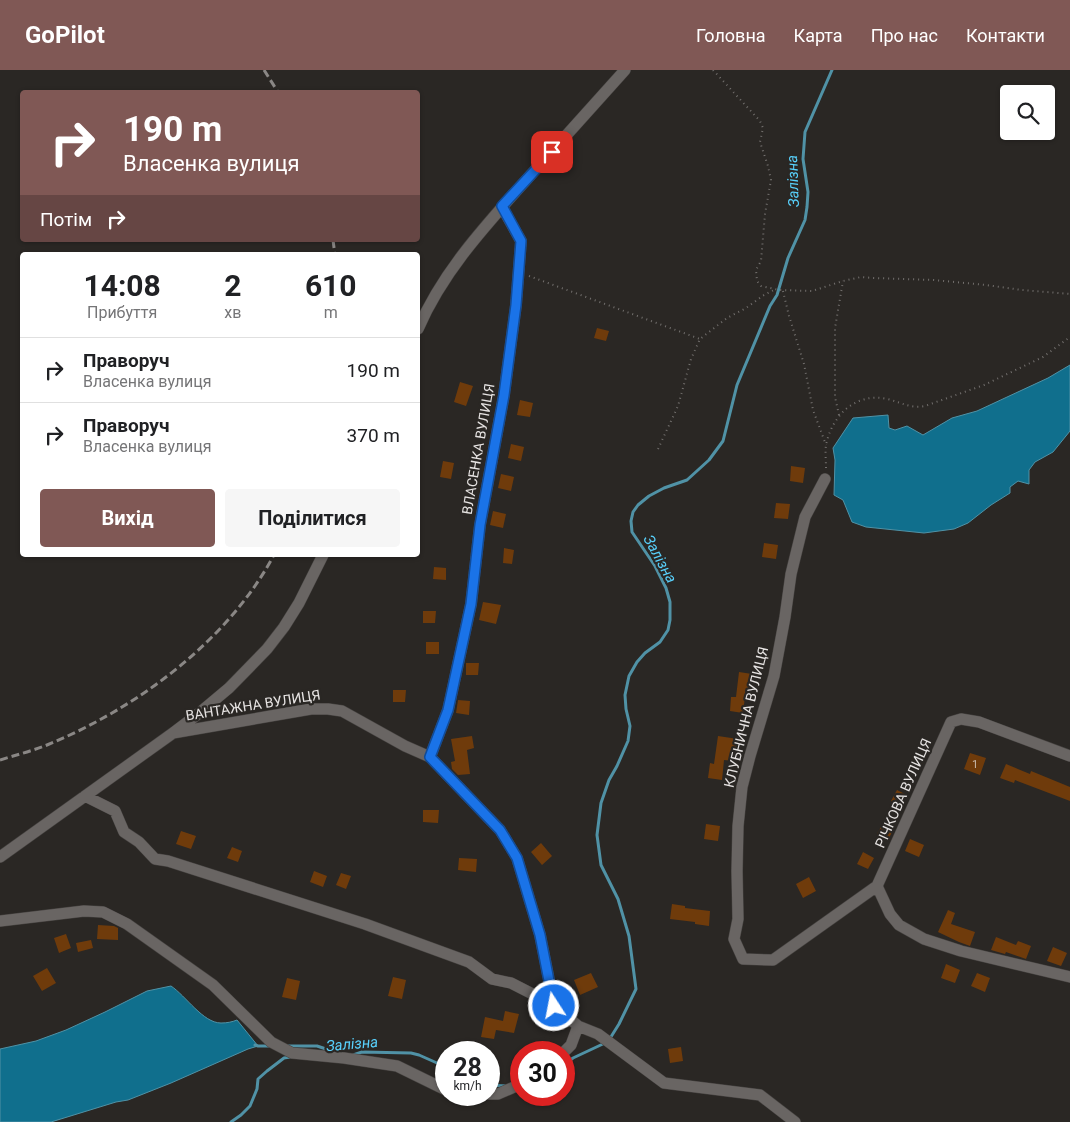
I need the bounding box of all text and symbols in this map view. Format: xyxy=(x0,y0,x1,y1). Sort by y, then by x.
text: GoPilot xyxy=(25,21,105,49)
text: Головна xyxy=(696,25,766,46)
text: Карта xyxy=(794,25,843,46)
text: Про нас xyxy=(871,25,938,46)
text: Контакти xyxy=(966,25,1045,46)
map controls xyxy=(1000,85,1055,140)
button: search xyxy=(1000,85,1055,140)
text: 190 m xyxy=(123,109,222,150)
icon: right xyxy=(40,110,105,175)
pin xyxy=(531,131,573,173)
icon: arrive xyxy=(538,138,566,166)
text: Власенка вулиця xyxy=(123,151,300,176)
water label: Залізна xyxy=(783,155,803,207)
icon: right xyxy=(102,205,130,233)
text: Потім xyxy=(40,208,92,231)
text: 14:08 xyxy=(83,268,161,303)
text: 2 xyxy=(224,268,241,303)
text: 610 xyxy=(305,268,357,303)
text: Прибуття xyxy=(87,303,157,322)
text: хв xyxy=(224,303,241,322)
text: m xyxy=(324,303,338,322)
text: Праворуч xyxy=(83,349,169,372)
icon: right xyxy=(40,356,68,384)
text: 190 m xyxy=(347,359,400,382)
text: Власенка вулиця xyxy=(83,372,211,391)
street label: ВЛАСЕНКА ВУЛИЦЯ xyxy=(459,382,497,516)
text: Праворуч xyxy=(83,414,169,437)
icon: right xyxy=(40,421,68,449)
text: 370 m xyxy=(347,424,400,447)
text: Власенка вулиця xyxy=(83,437,211,456)
button: Вихід xyxy=(40,489,215,547)
button: Поділитися xyxy=(225,489,400,547)
water label: Залізна xyxy=(639,532,681,586)
street label: КЛУБНИЧНА ВУЛИЦЯ xyxy=(721,645,771,789)
street label: ВАНТАЖНА ВУЛИЦЯ xyxy=(185,686,321,724)
street label: РІЧКОВА ВУЛИЦЯ xyxy=(872,736,934,850)
house number: 1 xyxy=(972,758,978,771)
position arrow xyxy=(527,979,579,1031)
water label: Залізна xyxy=(325,1033,379,1055)
speed limit sign: 30 xyxy=(510,1041,575,1106)
text: 28 xyxy=(453,1053,482,1082)
text: km/h xyxy=(453,1079,482,1093)

